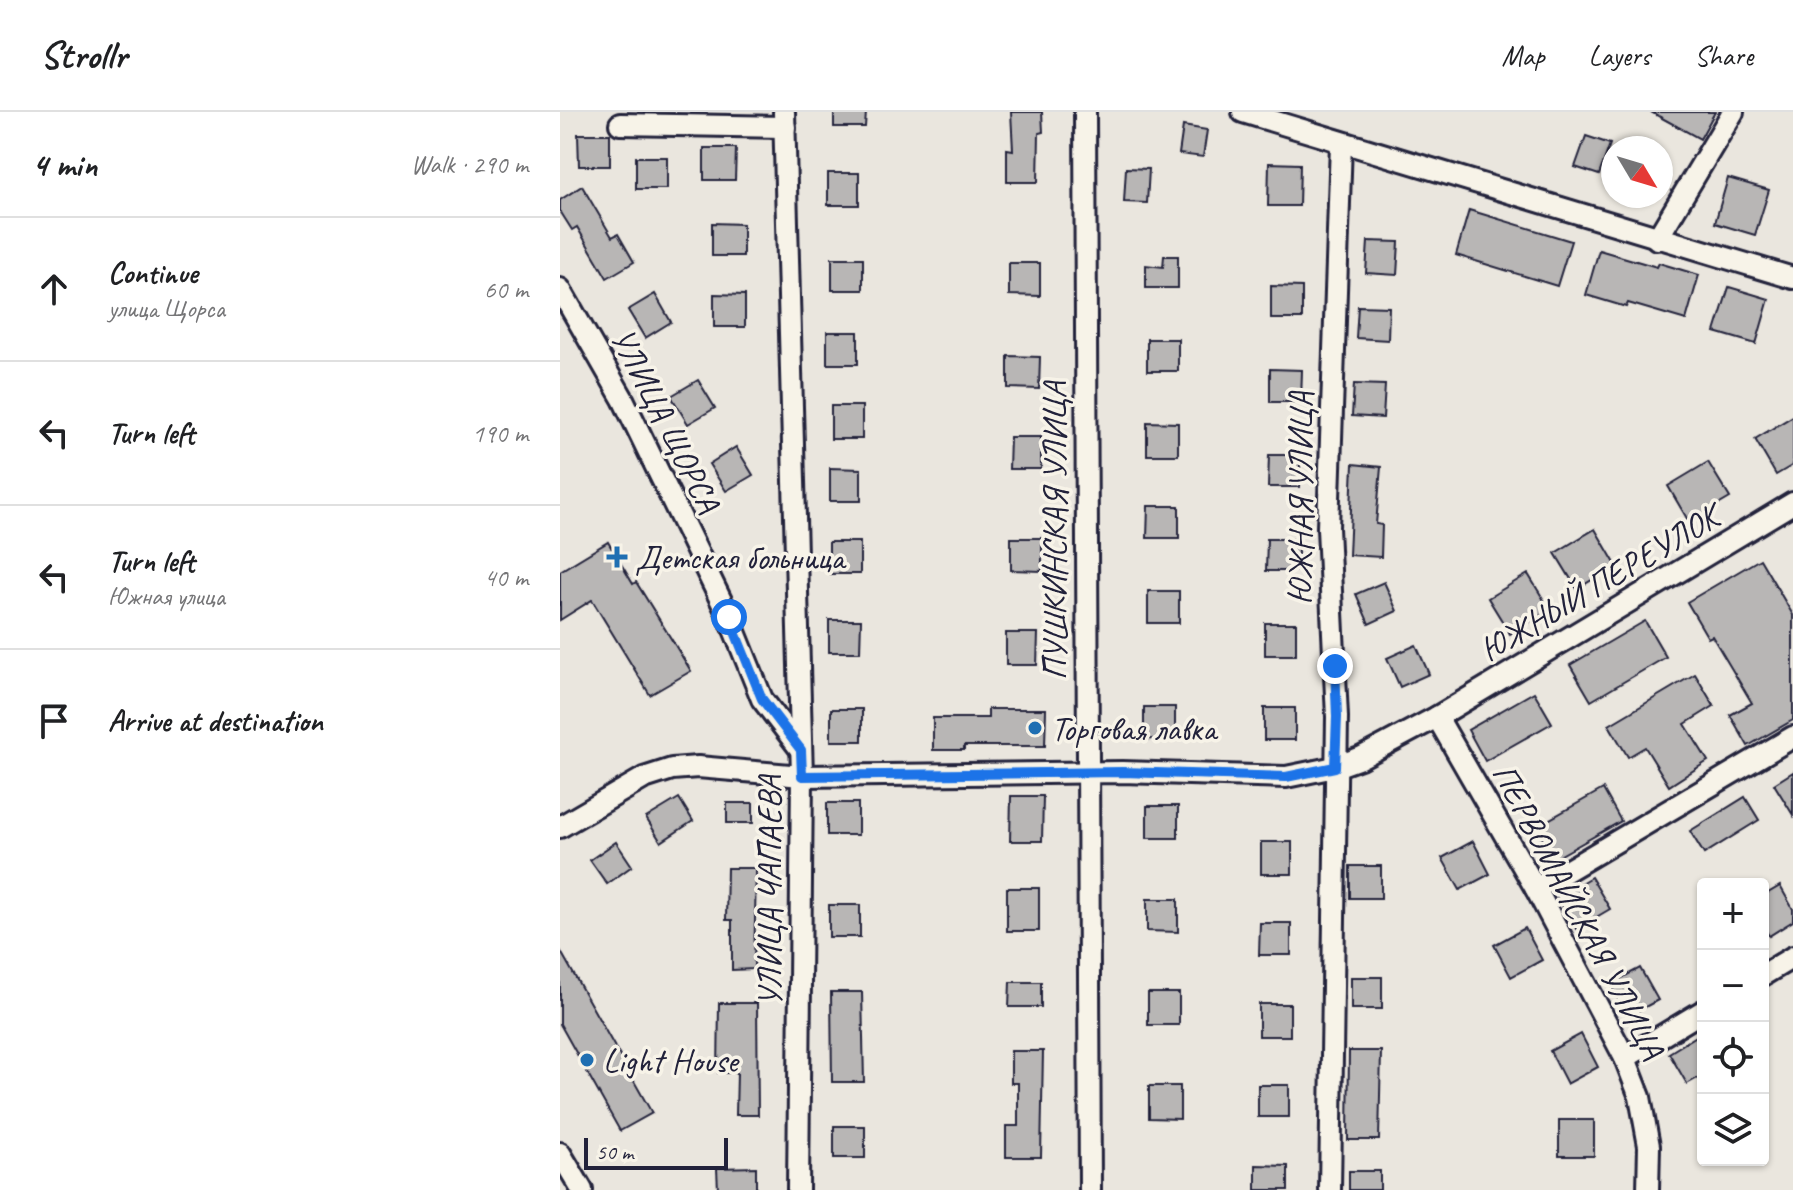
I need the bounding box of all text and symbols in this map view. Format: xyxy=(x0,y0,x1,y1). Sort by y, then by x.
text: Strollr xyxy=(40,32,127,79)
text: Map xyxy=(1502,38,1545,73)
text: Layers xyxy=(1589,38,1650,73)
text: Share xyxy=(1694,38,1753,73)
north arrow xyxy=(1601,136,1673,208)
text: 4 min xyxy=(32,143,97,186)
text: Walk · 290 m xyxy=(411,148,528,181)
text: Continue xyxy=(108,254,198,292)
icon: ahead xyxy=(32,267,76,311)
text: 60 m xyxy=(484,273,528,306)
text: улица Щорса xyxy=(108,292,225,325)
street label: УЛИЦА ЩОРСА xyxy=(601,321,731,520)
street label: ПУШКИНСКАЯ УЛИЦА xyxy=(1033,380,1076,680)
street label: ЮЖНАЯ УЛИЦА xyxy=(1279,391,1322,605)
icon: left xyxy=(32,411,76,455)
text: Turn left xyxy=(108,414,195,452)
text: 190 m xyxy=(472,417,528,450)
street label: ЮЖНЫЙ ПЕРЕУЛОК xyxy=(1472,491,1732,671)
place label: Детская больница xyxy=(635,536,847,579)
text: Turn left xyxy=(108,542,195,580)
marker: Детская больница xyxy=(606,546,628,568)
icon: left xyxy=(32,555,76,599)
text: 40 m xyxy=(484,561,528,594)
text: Южная улица xyxy=(108,580,225,613)
route start xyxy=(711,599,747,635)
route end xyxy=(1317,648,1353,684)
icon: arrive xyxy=(32,699,76,743)
text: Arrive at destination xyxy=(108,702,323,740)
place label: Торговая лавка xyxy=(1051,707,1219,750)
marker: Торговая лавка xyxy=(1026,719,1044,737)
street label: ПЕРВОМАЙСКАЯ УЛИЦА xyxy=(1483,756,1675,1067)
street label: УЛИЦА ЧАПАЕВА xyxy=(748,774,791,1007)
map controls xyxy=(1697,878,1769,1166)
button: + xyxy=(1697,878,1769,950)
button: − xyxy=(1697,950,1769,1022)
button: locate xyxy=(1697,1022,1769,1094)
place label: Light House xyxy=(603,1039,741,1082)
marker: Light House xyxy=(578,1051,596,1069)
button: layers xyxy=(1697,1094,1769,1166)
scale bar xyxy=(584,1134,728,1170)
text: 50 m xyxy=(596,1138,633,1166)

